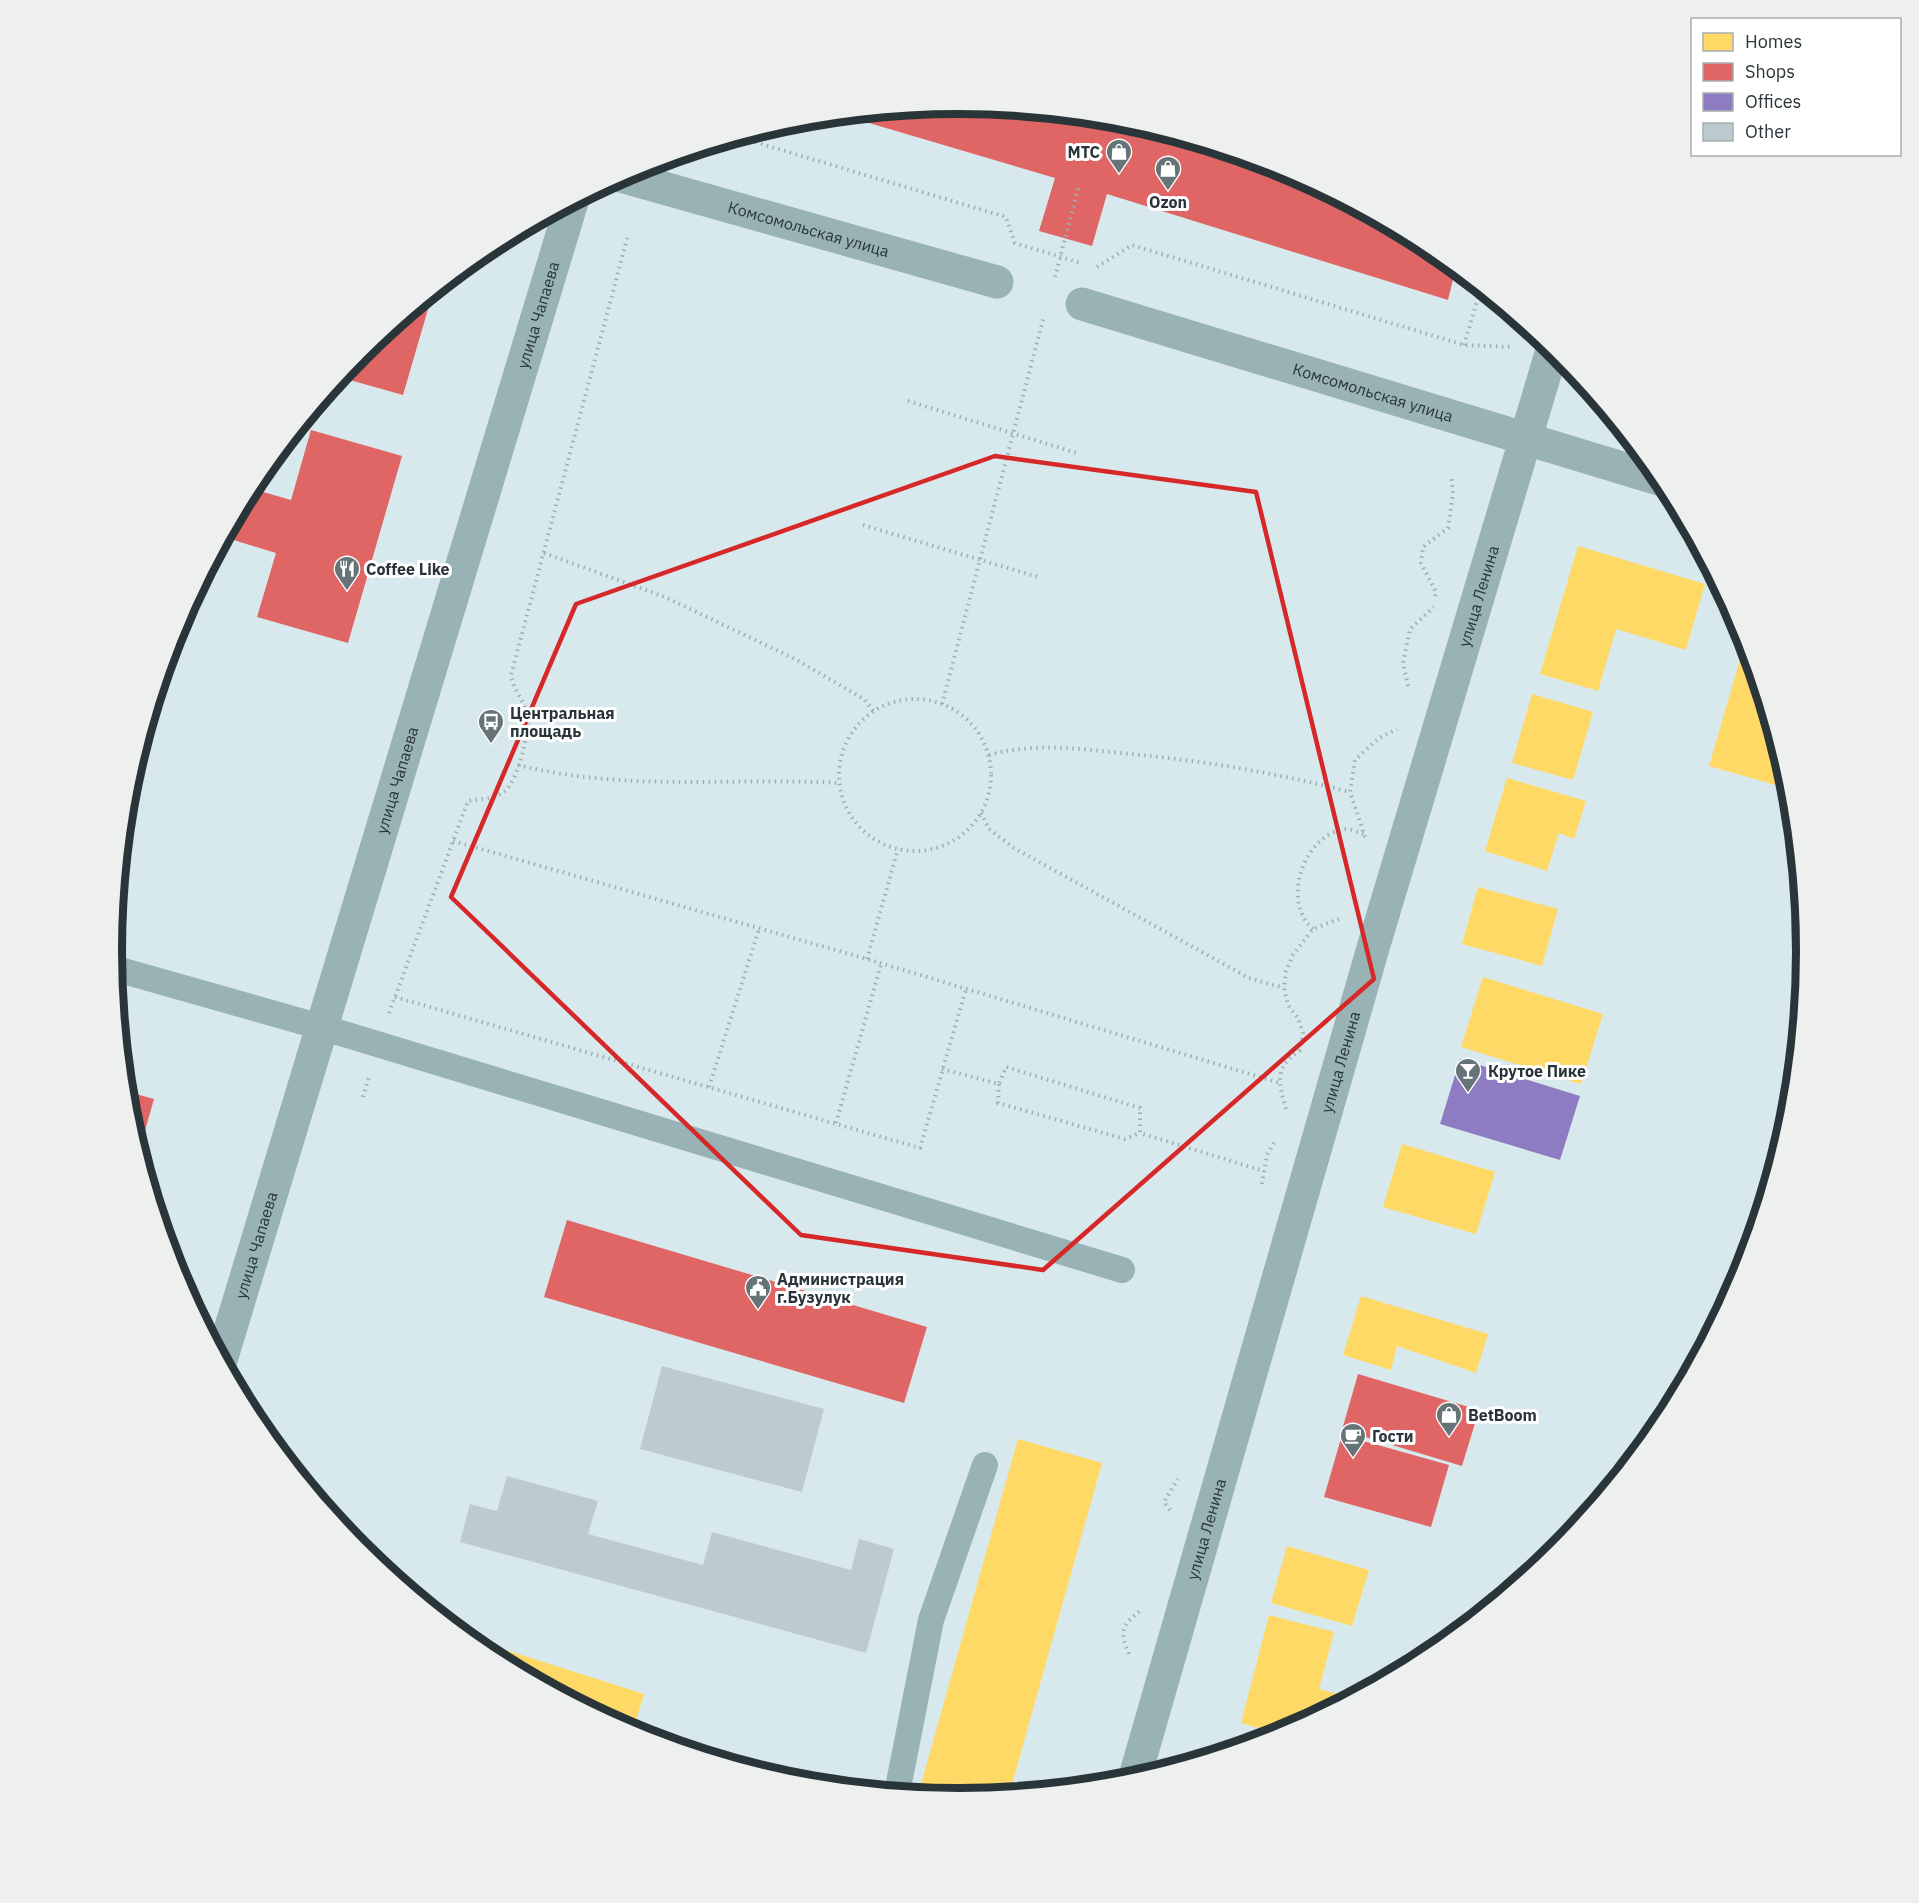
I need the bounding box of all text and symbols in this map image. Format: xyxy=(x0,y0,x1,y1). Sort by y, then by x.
legend xyxy=(1691,18,1901,156)
text: Homes xyxy=(1745,30,1802,53)
text: Shops xyxy=(1745,60,1795,83)
text: Offices xyxy=(1745,90,1801,113)
text: Other xyxy=(1745,120,1791,143)
shop icon: МТС xyxy=(1104,137,1134,175)
place label: МТС xyxy=(1068,142,1100,162)
shop icon: Ozon xyxy=(1153,154,1183,192)
place label: Ozon xyxy=(1149,192,1187,212)
street label: Комсомольская улица xyxy=(726,197,892,261)
street label: улица Чапаева xyxy=(512,259,564,371)
street label: Комсомольская улица xyxy=(1290,359,1456,426)
street label: улица Ленина xyxy=(1454,543,1503,649)
restaurant icon: Coffee Like xyxy=(332,554,362,592)
place label: Coffee Like xyxy=(366,559,450,579)
place label: Центральная площадь xyxy=(510,703,615,741)
bus stop icon: Центральная площадь xyxy=(476,707,506,745)
street label: улица Чапаева xyxy=(371,724,423,836)
street label: улица Ленина xyxy=(1316,1009,1364,1115)
bar icon: Крутое Пике xyxy=(1453,1056,1483,1094)
place label: Крутое Пике xyxy=(1488,1061,1586,1081)
street label: улица Чапаева xyxy=(230,1189,282,1301)
place label: Администрация г.Бузулук xyxy=(777,1269,904,1307)
public building icon: Администрация г.Бузулук xyxy=(743,1273,773,1311)
shop icon: BetBoom xyxy=(1434,1400,1464,1438)
place label: BetBoom xyxy=(1468,1405,1537,1425)
cafe icon: Гости xyxy=(1338,1421,1368,1459)
place label: Гости xyxy=(1372,1426,1414,1446)
street label: улица Ленина xyxy=(1182,1476,1230,1582)

